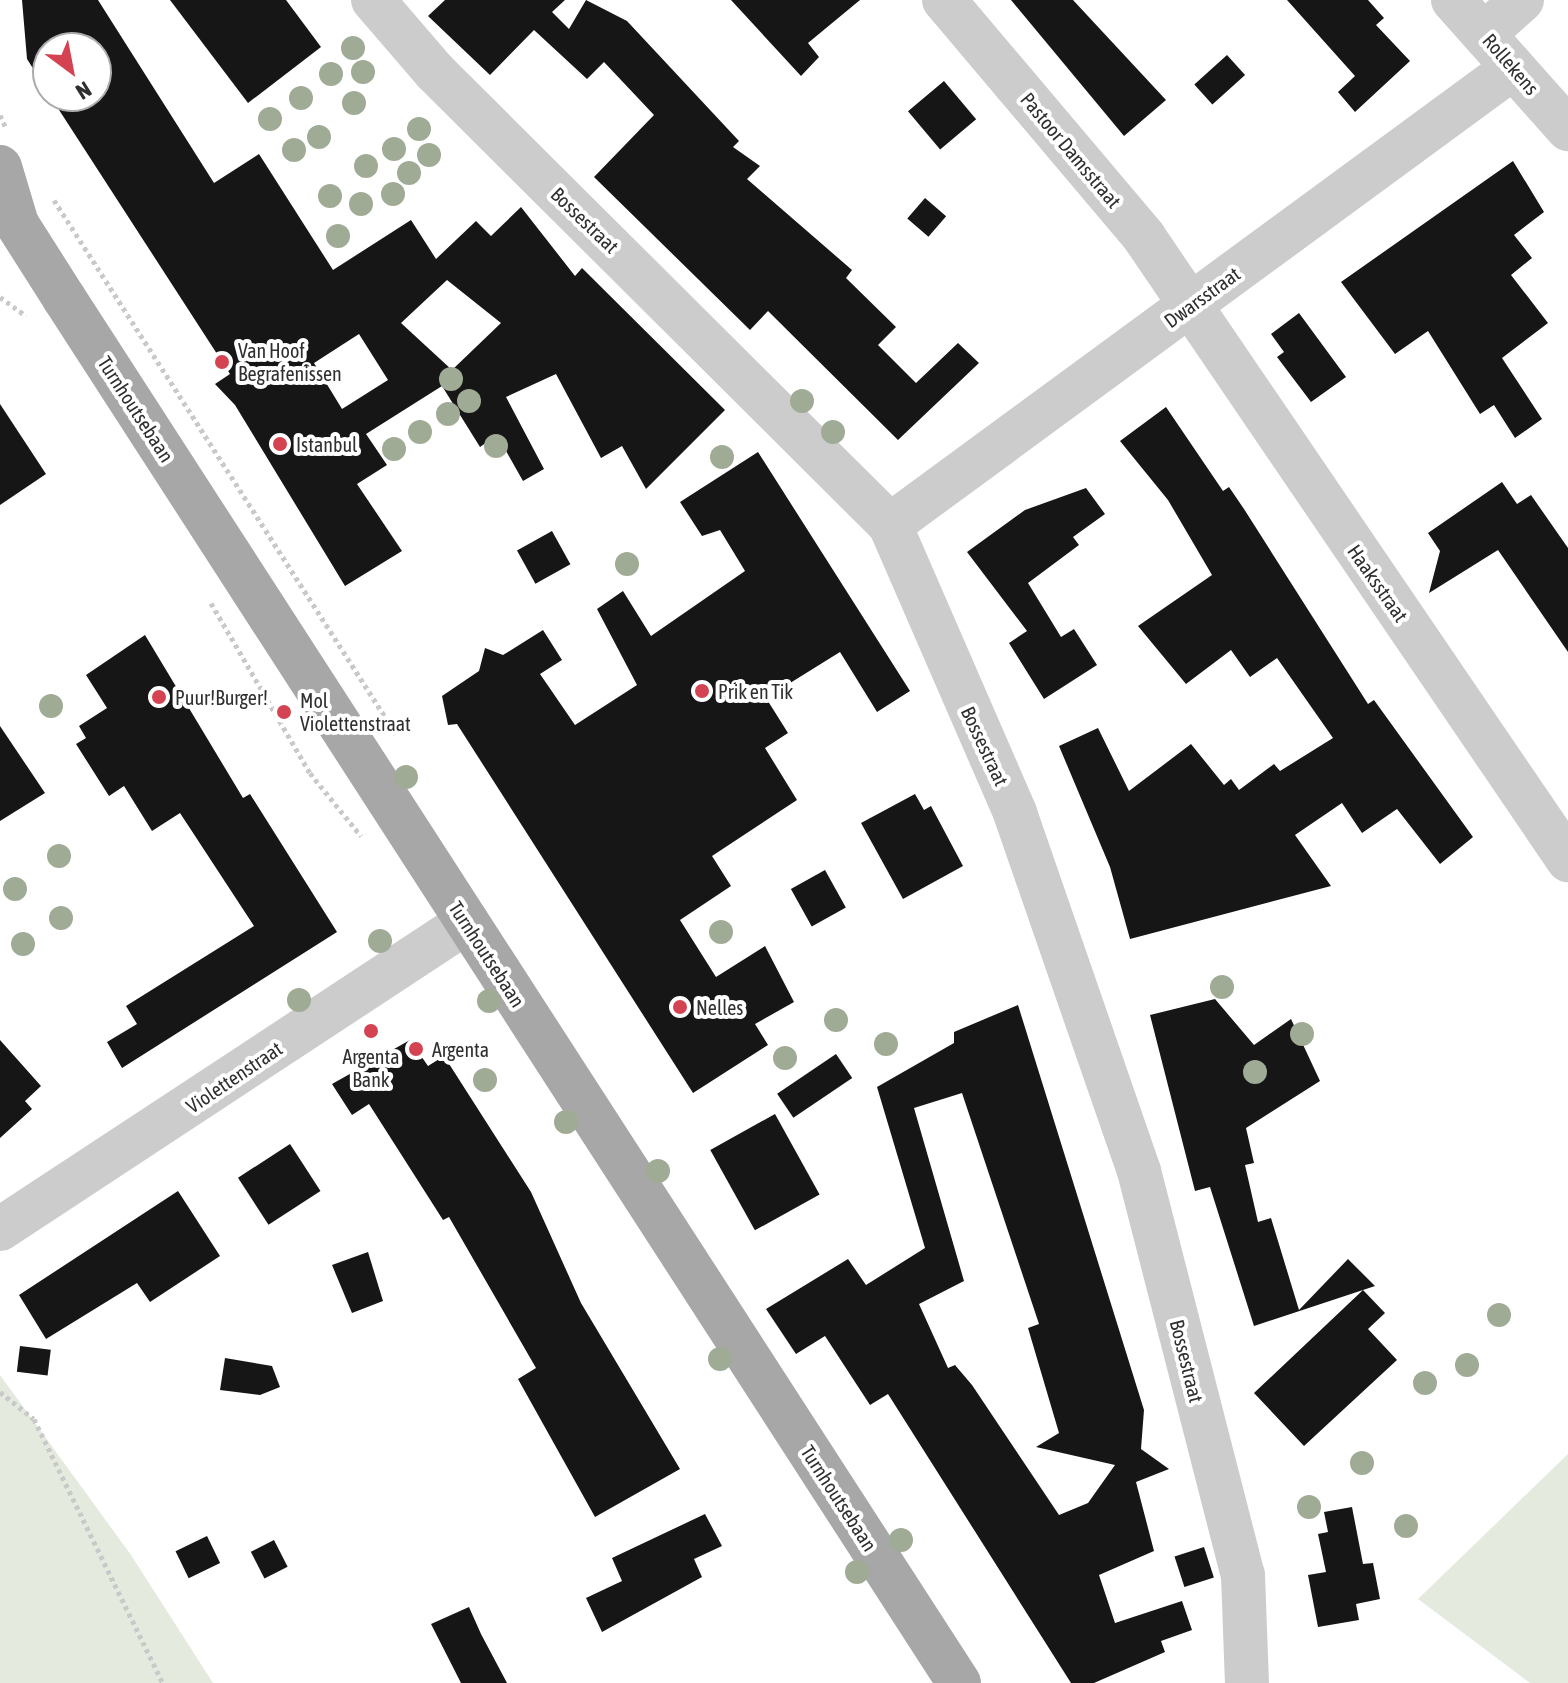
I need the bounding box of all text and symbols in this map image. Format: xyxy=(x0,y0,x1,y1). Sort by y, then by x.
street label: Rollekens xyxy=(1478,29,1544,99)
north arrow xyxy=(32,32,112,112)
text: N xyxy=(71,76,96,105)
street label: Pastoor Damsstraat xyxy=(1016,87,1126,213)
street label: Bossestraat xyxy=(546,182,624,258)
street label: Dwarsstraat xyxy=(1159,261,1245,333)
place label: Van Hoof Begrafenissen xyxy=(238,338,342,385)
street label: Turnhoutsebaan xyxy=(93,352,179,466)
marker: Van Hoof Begrafenissen xyxy=(213,353,231,371)
place label: Istanbul xyxy=(296,432,357,456)
marker: Istanbul xyxy=(271,435,289,453)
street label: Haaksstraat xyxy=(1343,540,1413,626)
place label: Prik en Tik xyxy=(718,679,793,703)
marker: Prik en Tik xyxy=(693,682,711,700)
place label: Puur!Burger! xyxy=(175,685,268,709)
marker: Puur!Burger! xyxy=(150,688,168,706)
place label: Mol Violettenstraat xyxy=(300,688,411,735)
marker: Mol Violettenstraat xyxy=(275,703,293,721)
street label: Bossestraat xyxy=(956,703,1014,789)
street label: Turnhoutsebaan xyxy=(444,897,530,1011)
place label: Nelles xyxy=(696,995,743,1019)
marker: Nelles xyxy=(671,998,689,1016)
marker: Argenta Bank xyxy=(362,1022,380,1040)
street label: Violettenstraat xyxy=(181,1036,287,1118)
place label: Argenta xyxy=(432,1037,489,1061)
marker: Argenta xyxy=(407,1040,425,1058)
place label: Argenta Bank xyxy=(342,1044,400,1091)
street label: Bossestraat xyxy=(1165,1317,1209,1405)
street label: Turnhoutsebaan xyxy=(796,1441,882,1555)

